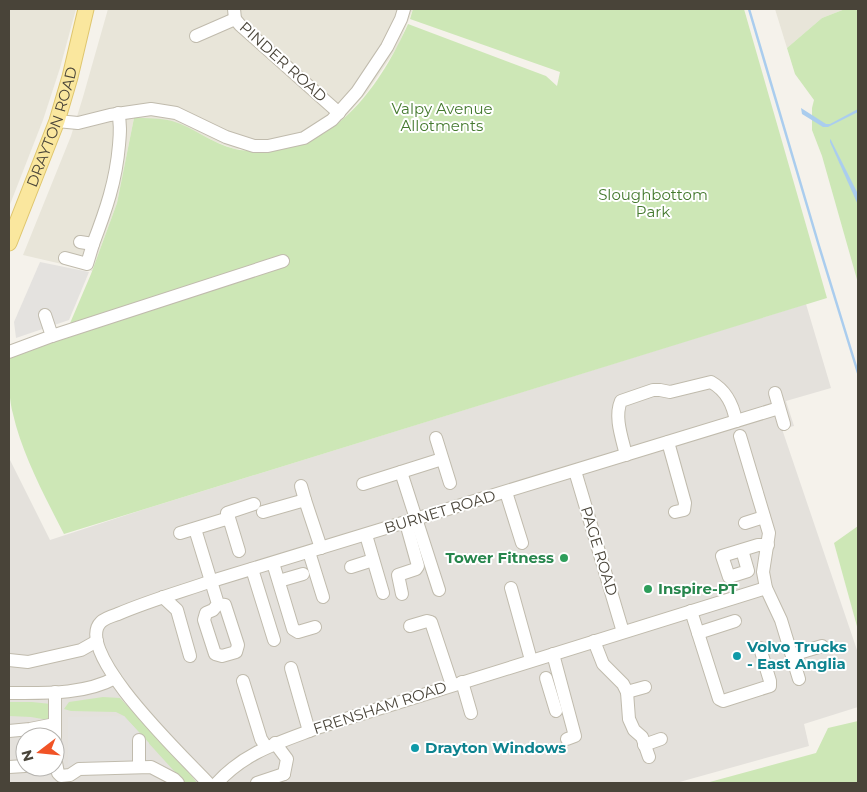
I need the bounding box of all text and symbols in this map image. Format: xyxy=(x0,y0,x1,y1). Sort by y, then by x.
street label: PINDER ROAD xyxy=(236,17,331,106)
street label: DRAYTON ROAD xyxy=(22,65,81,190)
park label: Valpy Avenue Allotments xyxy=(391,99,493,135)
park label: Sloughbottom Park xyxy=(598,185,708,221)
street label: BURNET ROAD xyxy=(382,486,498,537)
street label: PAGE ROAD xyxy=(577,504,622,598)
place label: Tower Fitness xyxy=(446,548,554,567)
marker: Tower Fitness xyxy=(558,552,570,564)
place label: Inspire-PT xyxy=(658,579,738,598)
marker: Inspire-PT xyxy=(642,583,654,595)
place label: Volvo Trucks - East Anglia xyxy=(746,637,847,673)
marker: Volvo Trucks - East Anglia xyxy=(731,650,743,662)
street label: FRENSHAM ROAD xyxy=(311,677,449,738)
north arrow xyxy=(15,727,65,777)
place label: Drayton Windows xyxy=(425,738,566,757)
marker: Drayton Windows xyxy=(409,742,421,754)
text: N xyxy=(17,748,38,764)

